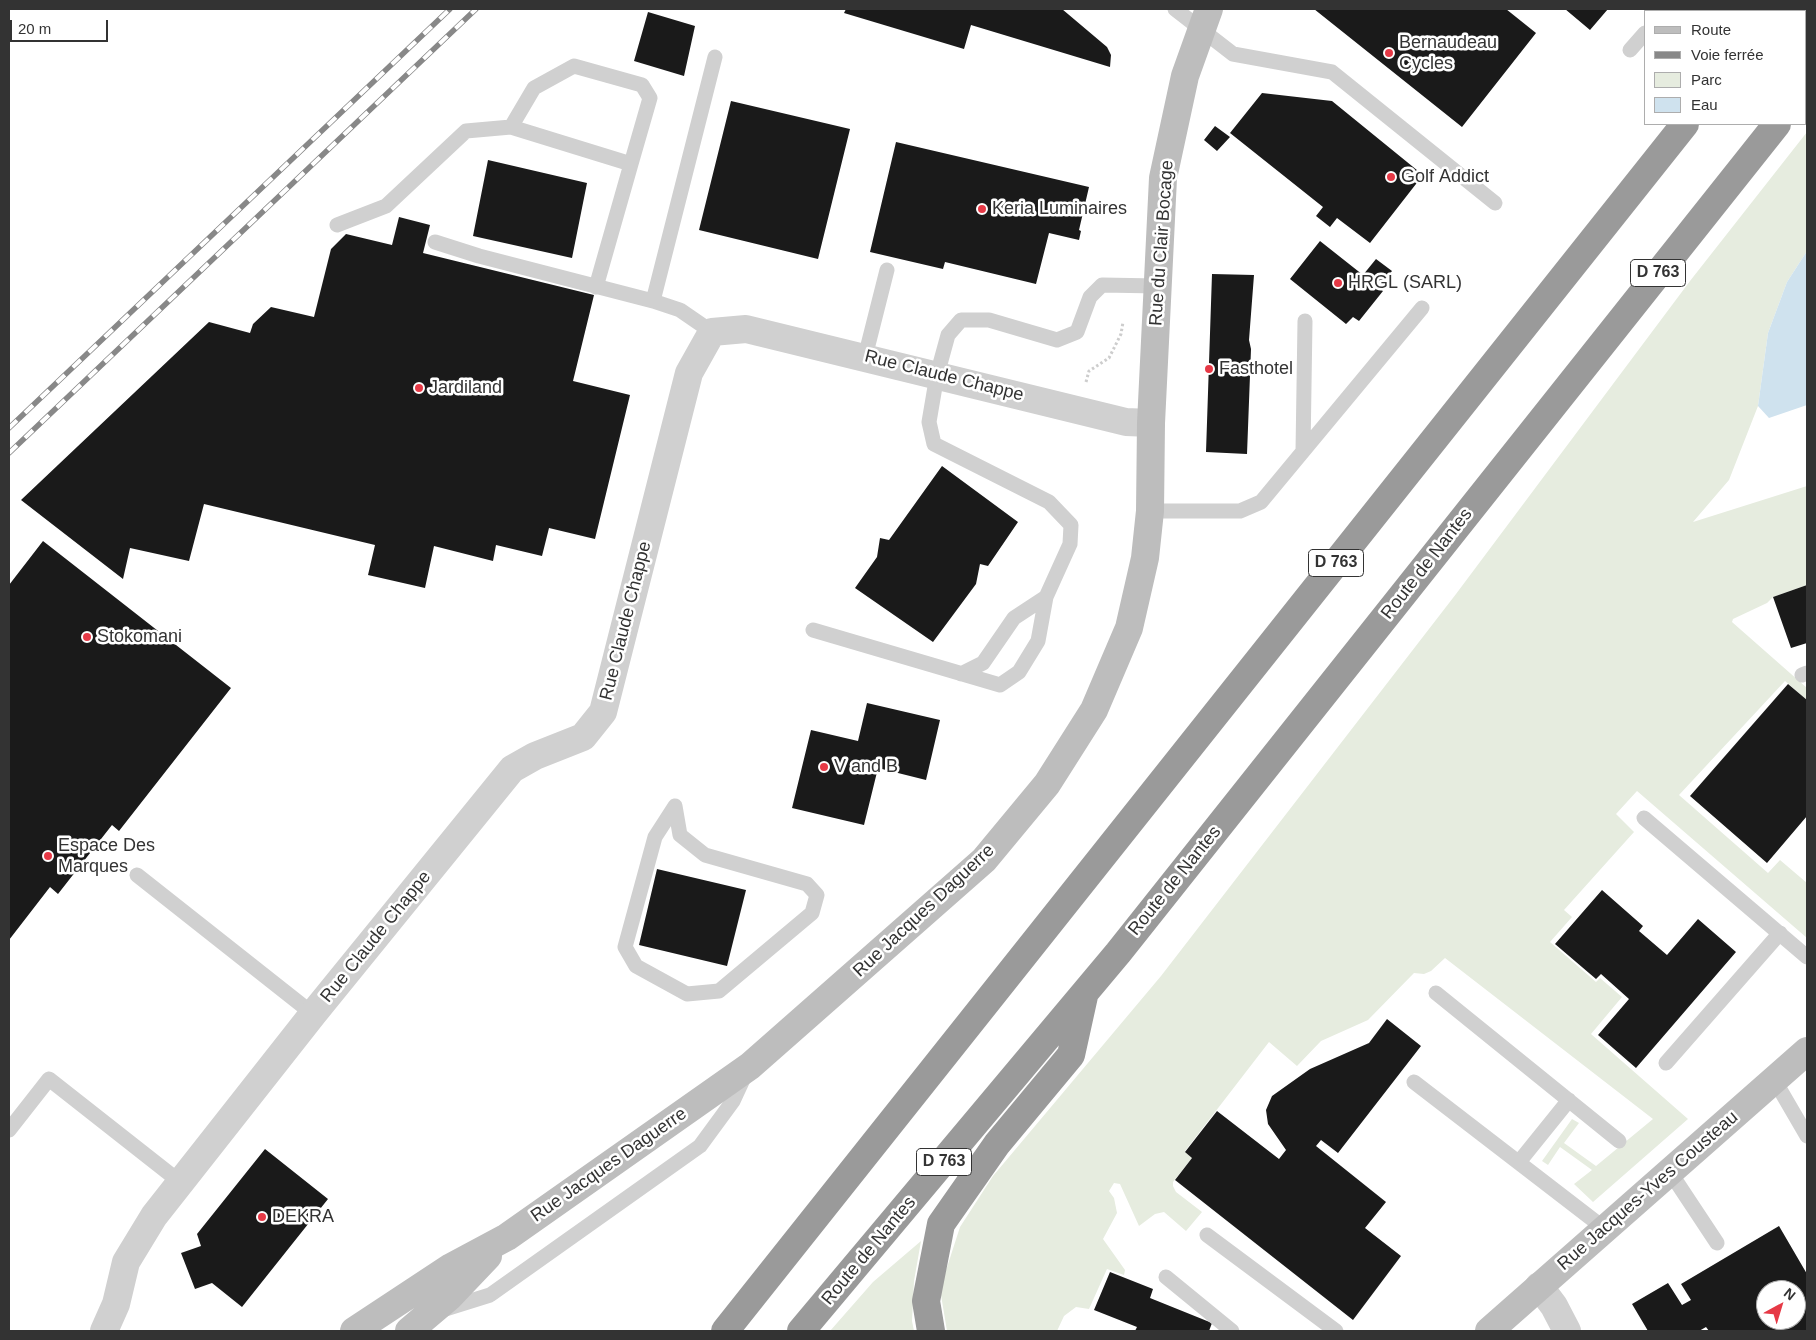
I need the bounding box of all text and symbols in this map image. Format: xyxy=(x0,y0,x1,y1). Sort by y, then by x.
scale bar xyxy=(12,10,110,42)
legend xyxy=(1644,10,1806,125)
text: 20 m xyxy=(18,20,51,37)
text: Route xyxy=(1691,21,1731,38)
place label: Bernaudeau Cycles xyxy=(1399,32,1497,74)
text: Voie ferrée xyxy=(1691,46,1764,63)
marker: Bernaudeau Cycles xyxy=(1383,47,1395,59)
text: Parc xyxy=(1691,71,1722,88)
text: Eau xyxy=(1691,96,1718,113)
street label: Rue du Clair Bocage xyxy=(1145,159,1179,327)
place label: Golf Addict xyxy=(1401,166,1489,188)
marker: Golf Addict xyxy=(1385,171,1397,183)
place label: Keria Luminaires xyxy=(992,198,1127,220)
marker: Keria Luminaires xyxy=(976,203,988,215)
road number: D 763 xyxy=(1630,260,1686,286)
place label: HRGL (SARL) xyxy=(1348,272,1462,294)
marker: HRGL (SARL) xyxy=(1332,277,1344,289)
street label: Rue Claude Chappe xyxy=(862,346,1026,406)
place label: Fasthotel xyxy=(1219,358,1293,380)
marker: Fasthotel xyxy=(1203,363,1215,375)
place label: Jardiland xyxy=(429,377,502,399)
marker: Jardiland xyxy=(413,382,425,394)
street label: Route de Nantes xyxy=(1377,504,1477,624)
street label: Rue Claude Chappe xyxy=(596,539,656,703)
road number: D 763 xyxy=(1308,550,1364,576)
place label: Stokomani xyxy=(97,626,182,648)
marker: Stokomani xyxy=(81,631,93,643)
place label: V and B xyxy=(834,756,898,778)
marker: V and B xyxy=(818,761,830,773)
street label: Route de Nantes xyxy=(1124,822,1226,940)
place label: Espace Des Marques xyxy=(58,835,155,878)
street label: Rue Jacques Daguerre xyxy=(849,840,999,982)
marker: Espace Des Marques xyxy=(42,850,54,862)
street label: Rue Claude Chappe xyxy=(316,867,436,1007)
street label: Rue Jacques Daguerre xyxy=(527,1103,691,1227)
street label: Rue Jacques-Yves Cousteau xyxy=(1553,1107,1743,1275)
road number: D 763 xyxy=(916,1148,972,1176)
street label: Route de Nantes xyxy=(817,1192,921,1310)
place label: DEKRA xyxy=(272,1206,334,1228)
marker: DEKRA xyxy=(256,1211,268,1223)
north arrow xyxy=(1756,1280,1806,1330)
text: N xyxy=(1781,1285,1799,1304)

